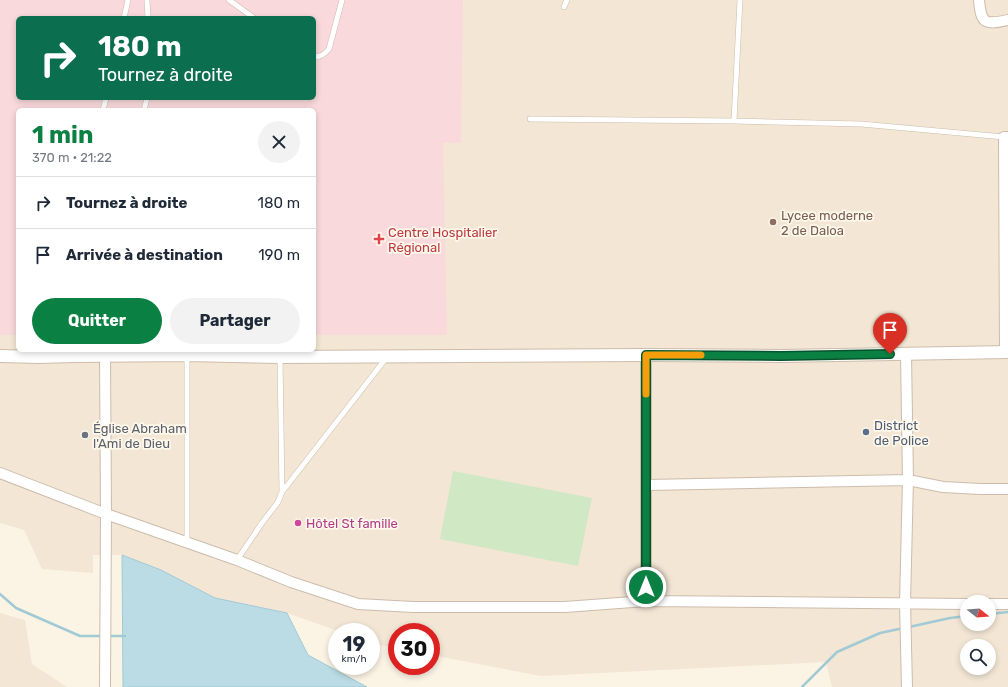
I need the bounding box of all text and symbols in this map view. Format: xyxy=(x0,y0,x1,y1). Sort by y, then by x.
text: 180 m xyxy=(98,30,182,63)
icon: right xyxy=(32,32,84,84)
text: Tournez à droite xyxy=(98,64,233,86)
text: 1 min xyxy=(32,121,93,149)
button: close xyxy=(258,121,300,163)
text: 370 m · 21:22 xyxy=(32,150,112,165)
icon: right xyxy=(32,192,54,214)
text: Tournez à droite xyxy=(66,194,187,212)
text: 180 m xyxy=(258,194,300,212)
place label: Lycee moderne 2 de Daloa xyxy=(781,208,873,238)
marker: Lycee moderne 2 de Daloa xyxy=(768,217,778,227)
place label: Centre Hospitalier Régional xyxy=(388,225,497,256)
marker: Centre Hospitalier Régional xyxy=(373,233,385,245)
icon: arrive xyxy=(32,244,54,266)
text: Arrivée à destination xyxy=(66,246,223,264)
text: 190 m xyxy=(258,246,300,264)
button: Quitter xyxy=(32,298,162,344)
button: Partager xyxy=(170,298,300,344)
pin xyxy=(873,313,907,354)
icon: arrive xyxy=(879,319,901,341)
place label: District de Police xyxy=(874,418,929,448)
place label: Église Abraham l'Ami de Dieu xyxy=(93,421,187,451)
marker: District de Police xyxy=(861,427,871,437)
marker: Église Abraham l'Ami de Dieu xyxy=(80,430,90,440)
place label: Hôtel St famille xyxy=(306,516,398,531)
marker: Hôtel St famille xyxy=(293,518,303,528)
position arrow xyxy=(625,566,667,608)
north arrow xyxy=(960,595,996,631)
map controls xyxy=(960,595,996,675)
speed limit sign: 30 xyxy=(388,623,440,675)
text: 19 xyxy=(343,632,365,656)
button: search xyxy=(960,639,996,675)
text: km/h xyxy=(342,653,366,665)

